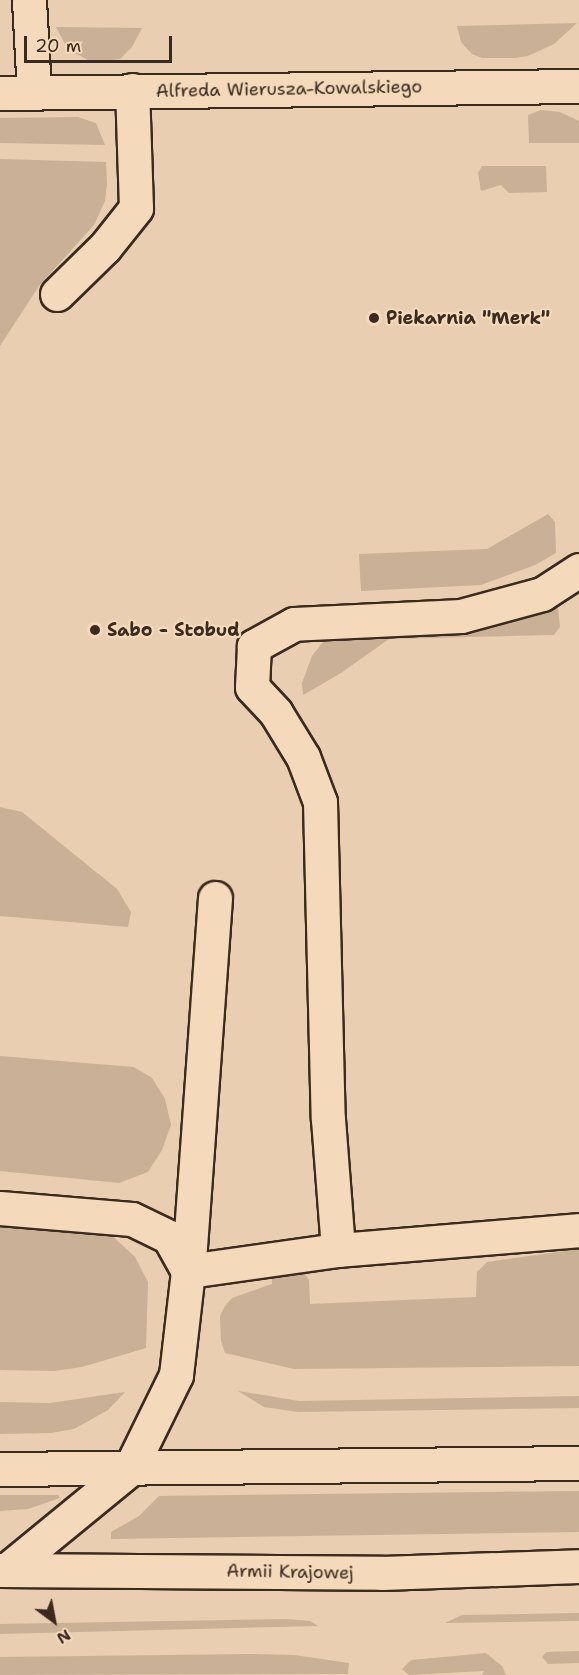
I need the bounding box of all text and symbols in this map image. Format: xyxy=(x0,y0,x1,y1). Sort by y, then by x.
scale bar xyxy=(27,24,176,62)
text: 20 m xyxy=(35,34,81,58)
street label: Alfreda Wierusza-Kowalskiego xyxy=(156,76,422,102)
place label: Piekarnia "Merk" xyxy=(386,307,550,329)
marker: Piekarnia "Merk" xyxy=(367,311,381,325)
place label: Sabo - Stobud xyxy=(107,619,240,641)
marker: Sabo - Stobud xyxy=(88,623,102,637)
street label: Armii Krajowej xyxy=(226,1560,354,1584)
north arrow xyxy=(24,1591,84,1651)
text: N xyxy=(53,1624,75,1649)

